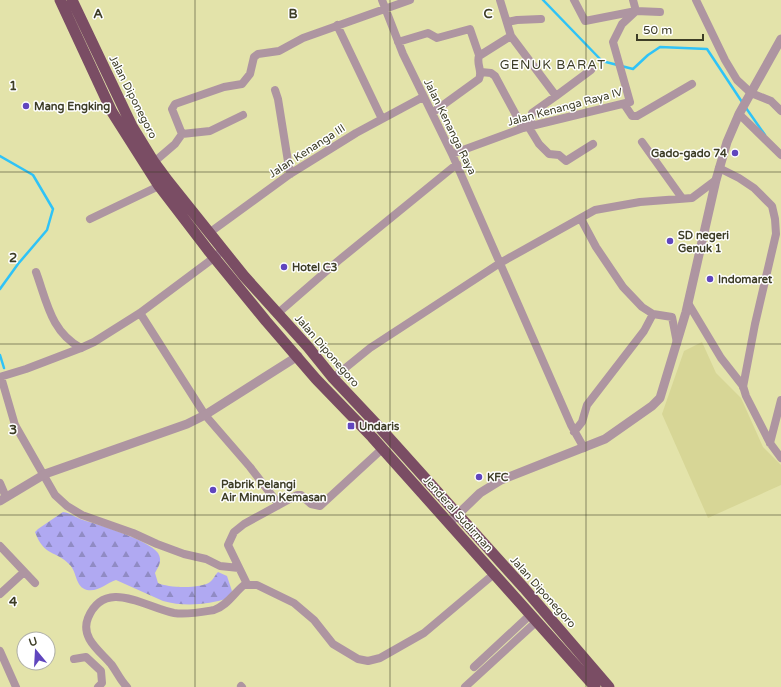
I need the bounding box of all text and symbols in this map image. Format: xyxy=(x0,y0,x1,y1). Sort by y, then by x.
text: A xyxy=(93,6,103,22)
text: B xyxy=(288,6,298,22)
text: C xyxy=(483,6,493,22)
scale bar xyxy=(637,16,703,42)
text: 50 m xyxy=(643,23,672,37)
street label: Jalan Diponegoro xyxy=(106,53,160,141)
district label: GENUK BARAT xyxy=(500,57,606,73)
street label: Jalan Kenanga Raya xyxy=(421,77,479,177)
text: 1 xyxy=(9,78,17,94)
street label: Jalan Kenanga Raya IV xyxy=(506,85,624,129)
place label: Mang Engking xyxy=(34,100,110,114)
marker: Mang Engking xyxy=(21,101,31,111)
street label: Jalan Kenanga III xyxy=(266,121,348,181)
place label: Gado-gado 74 xyxy=(651,147,727,161)
marker: Gado-gado 74 xyxy=(730,148,740,158)
place label: SD negeri Genuk 1 xyxy=(678,229,729,255)
marker: SD negeri Genuk 1 xyxy=(665,236,675,246)
text: 2 xyxy=(9,250,17,266)
place label: Hotel C3 xyxy=(292,261,337,274)
marker: Hotel C3 xyxy=(279,262,289,272)
place label: Indomaret xyxy=(718,273,773,286)
marker: Indomaret xyxy=(705,274,715,284)
street label: Jalan Diponegoro xyxy=(292,312,362,390)
place label: Undaris xyxy=(359,420,400,433)
marker: Undaris xyxy=(346,421,356,431)
text: 3 xyxy=(9,422,17,438)
place label: KFC xyxy=(487,471,509,484)
marker: KFC xyxy=(474,472,484,482)
street label: Jenderal Sudirman xyxy=(421,473,495,555)
place label: Pabrik Pelangi Air Minum Kemasan xyxy=(221,478,327,504)
marker: Pabrik Pelangi Air Minum Kemasan xyxy=(208,485,218,495)
street label: Jalan Diponegoro xyxy=(508,554,579,631)
text: 4 xyxy=(9,594,18,610)
north arrow xyxy=(16,631,56,671)
text: U xyxy=(27,634,39,649)

